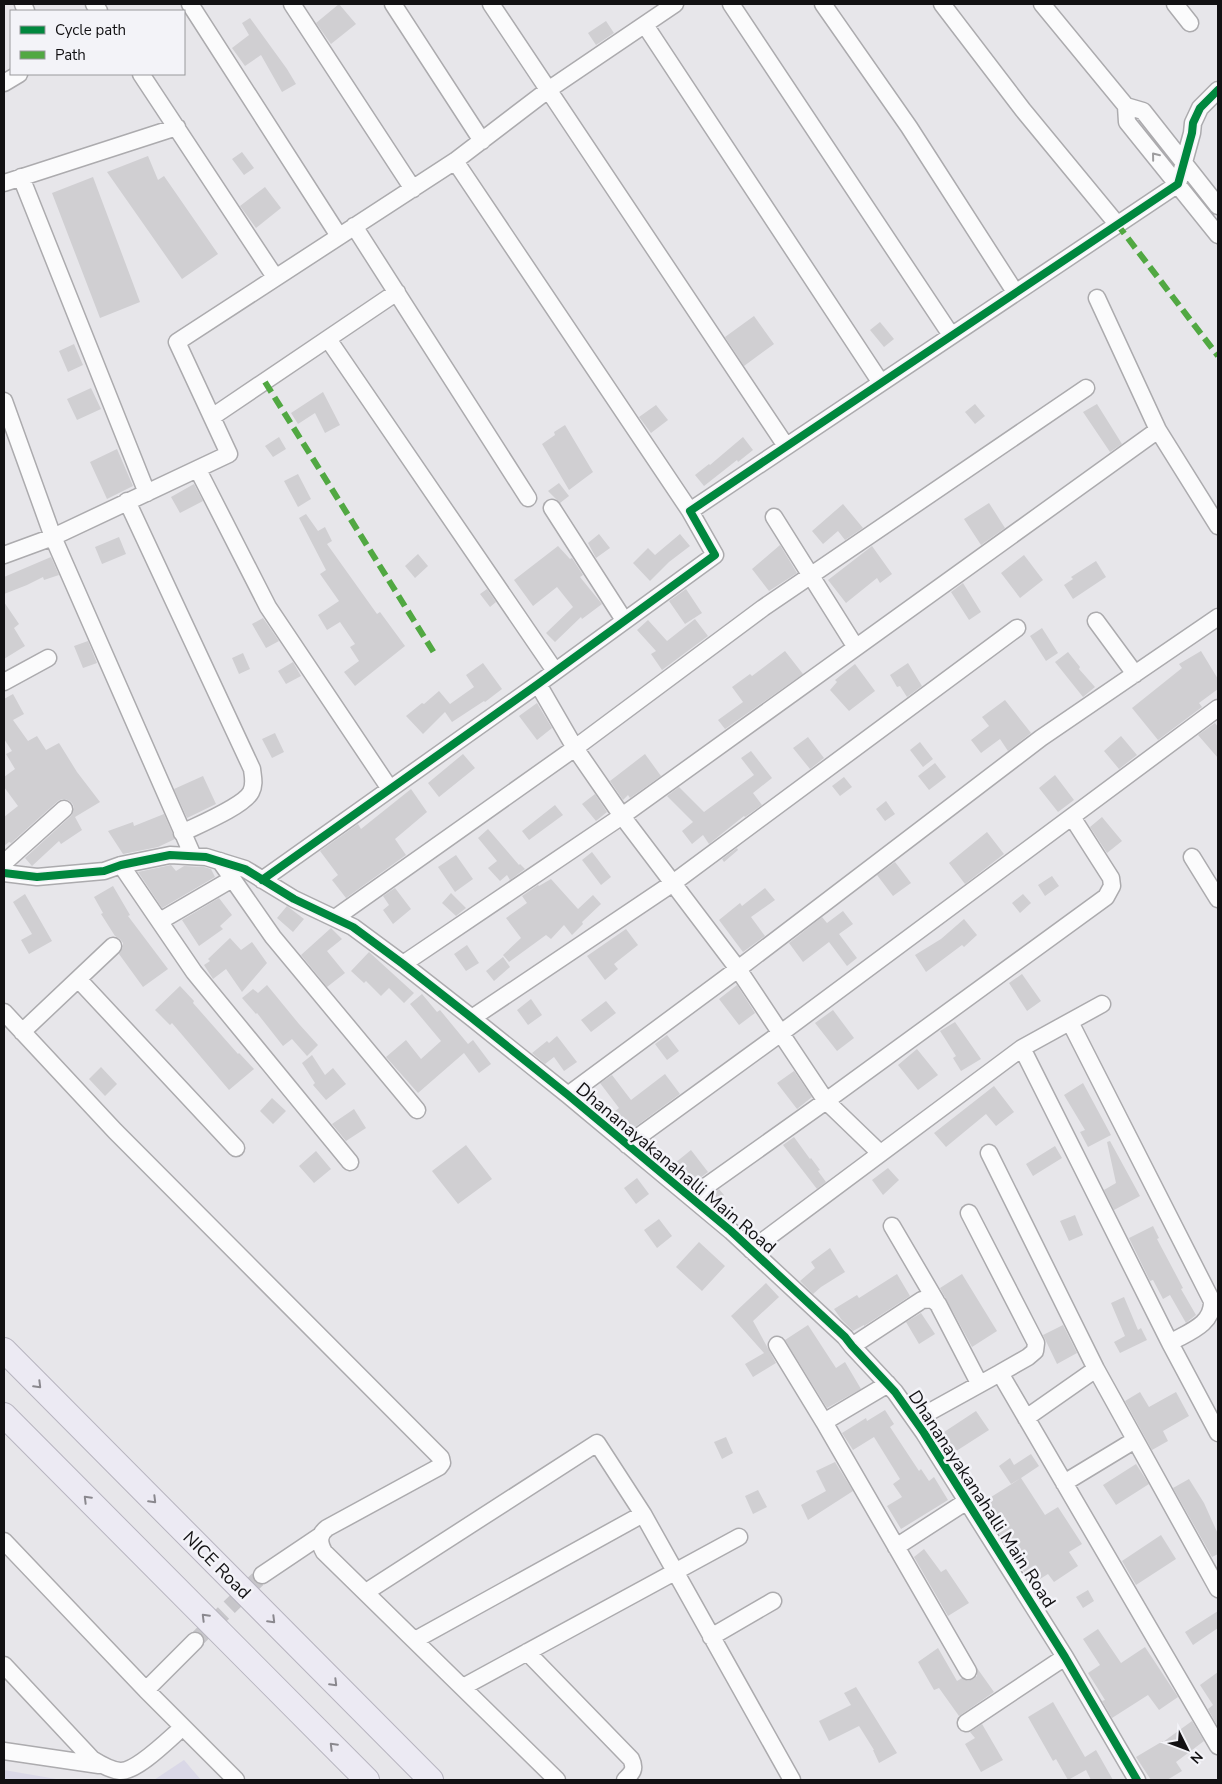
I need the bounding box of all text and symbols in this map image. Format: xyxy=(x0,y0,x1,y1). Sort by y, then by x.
legend xyxy=(10,10,185,75)
text: Cycle path xyxy=(55,20,126,40)
text: Path xyxy=(55,45,86,65)
one-way arrow xyxy=(1152,152,1161,162)
street label: Dhananayakanahalli Main Road xyxy=(571,1077,781,1259)
one-way arrow xyxy=(32,1379,41,1388)
street label: Dhananayakanahalli Main Road xyxy=(903,1386,1061,1612)
one-way arrow xyxy=(147,1494,156,1503)
one-way arrow xyxy=(84,1496,93,1505)
street label: NICE Road xyxy=(178,1526,256,1604)
one-way arrow xyxy=(202,1614,211,1623)
one-way arrow xyxy=(266,1614,275,1623)
one-way arrow xyxy=(329,1677,338,1686)
north arrow xyxy=(1162,1724,1212,1774)
one-way arrow xyxy=(330,1742,339,1751)
text: N xyxy=(1186,1747,1207,1768)

